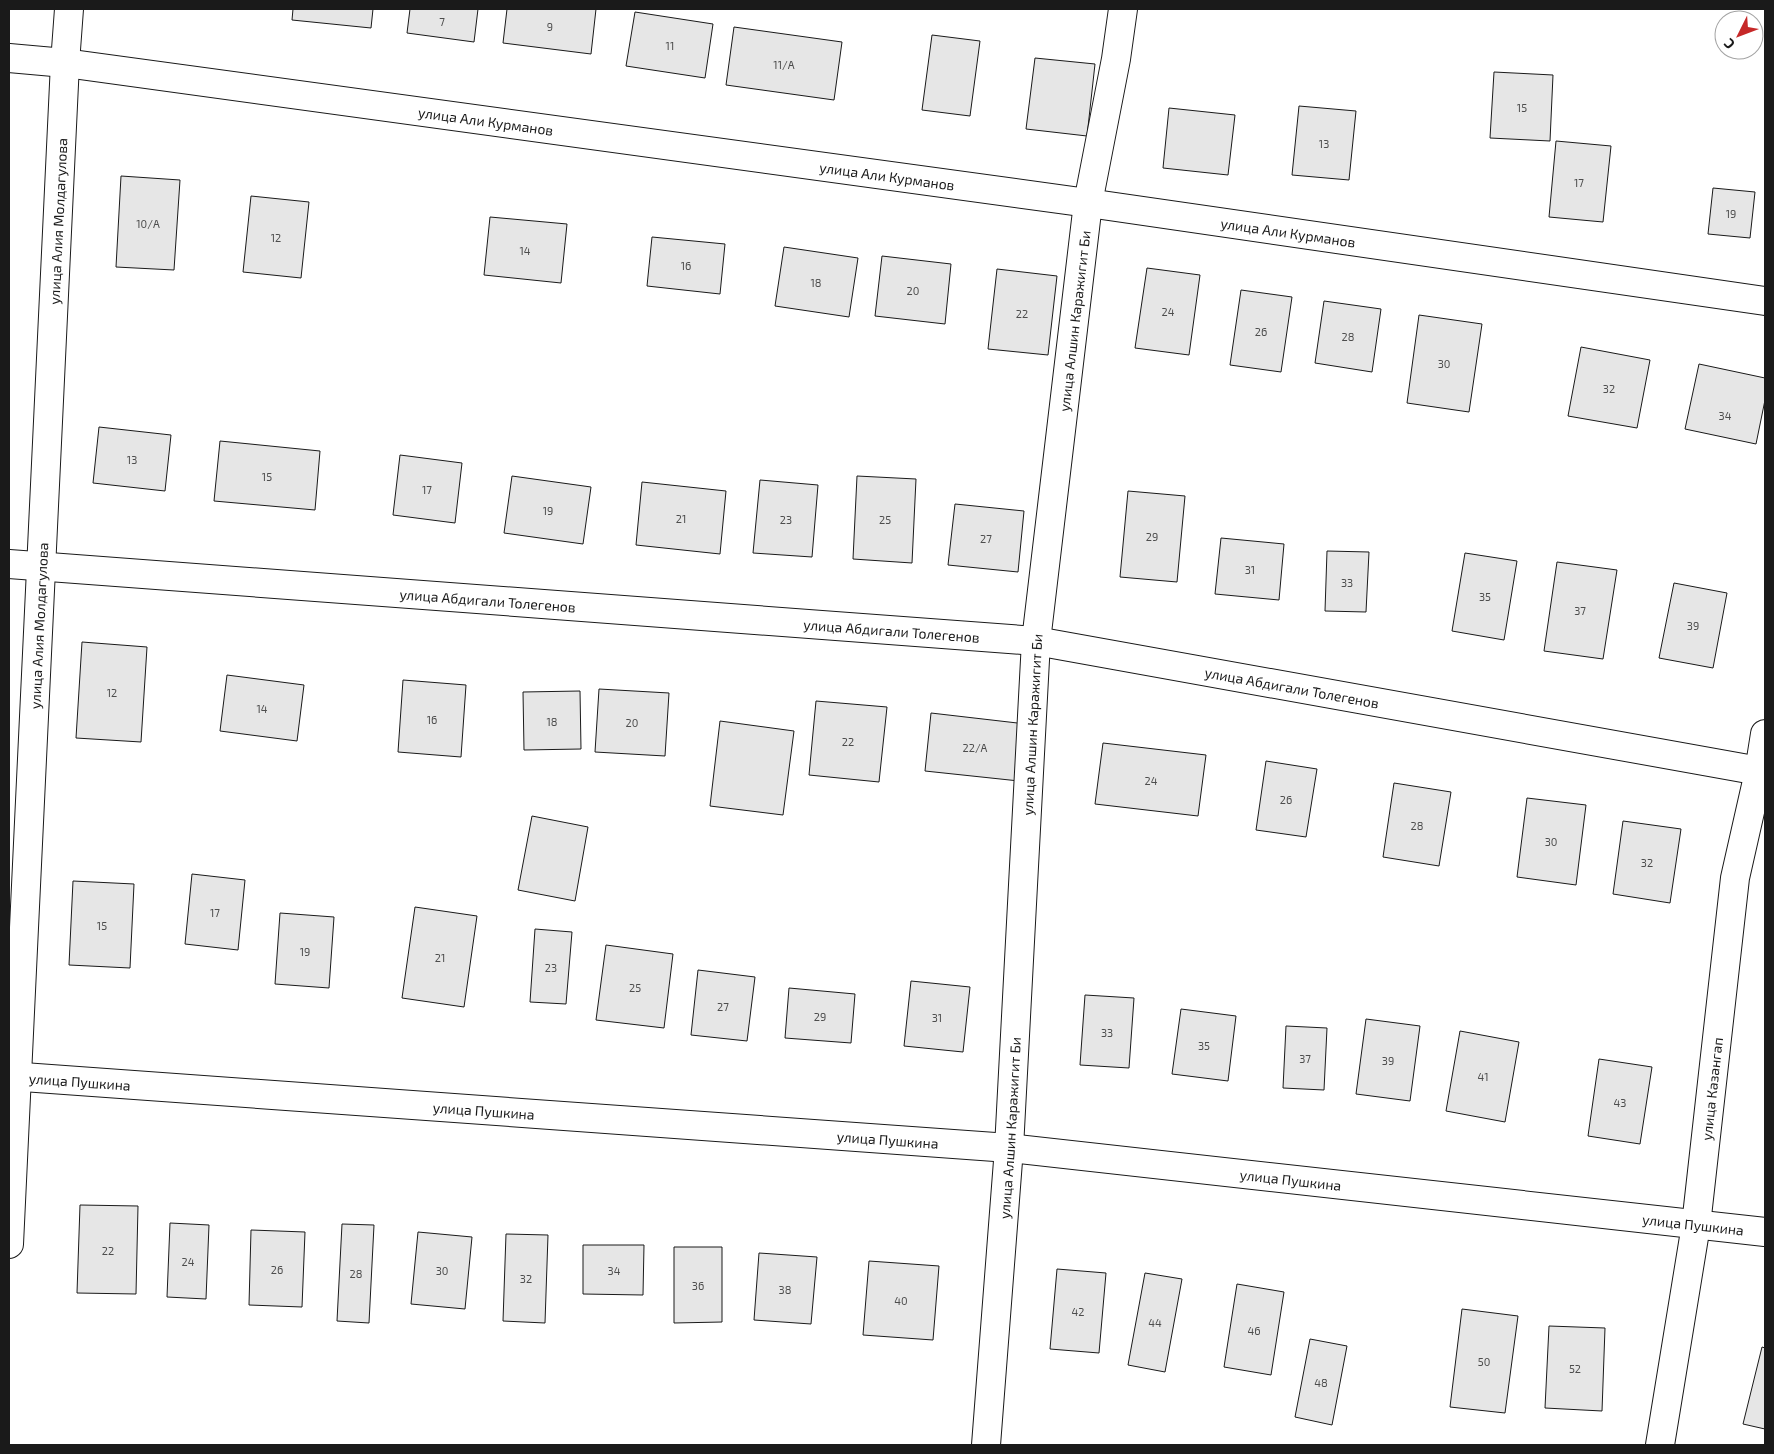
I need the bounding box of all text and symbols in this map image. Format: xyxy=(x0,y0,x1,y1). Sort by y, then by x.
north arrow xyxy=(1714,10,1764,60)
house number: 7 xyxy=(439,15,445,28)
house number: 9 xyxy=(547,20,553,33)
text: С xyxy=(1720,35,1738,53)
house number: 11 xyxy=(666,39,674,52)
house number: 11/А xyxy=(773,58,795,71)
house number: 15 xyxy=(1517,101,1527,114)
street label: улица Али Курманов xyxy=(417,103,554,138)
house number: 13 xyxy=(1319,137,1329,150)
street label: улица Алия Молдагулова xyxy=(45,138,70,305)
street label: улица Али Курманов xyxy=(818,158,956,193)
house number: 17 xyxy=(1574,176,1584,189)
house number: 19 xyxy=(1726,207,1736,220)
street label: улица Али Курманов xyxy=(1220,214,1357,250)
house number: 10/А xyxy=(136,217,160,230)
street label: улица Алшин Каражигит Би xyxy=(1055,229,1093,412)
house number: 12 xyxy=(271,231,281,244)
house number: 14 xyxy=(519,244,531,257)
house number: 16 xyxy=(681,259,691,272)
house number: 18 xyxy=(810,276,822,289)
house number: 20 xyxy=(907,284,919,297)
house number: 24 xyxy=(1162,305,1175,318)
house number: 22 xyxy=(1016,307,1028,320)
house number: 26 xyxy=(1255,325,1267,338)
house number: 28 xyxy=(1342,330,1354,343)
house number: 30 xyxy=(1438,357,1450,370)
house number: 32 xyxy=(1603,382,1615,395)
house number: 34 xyxy=(1719,409,1732,422)
house number: 13 xyxy=(127,453,137,466)
house number: 15 xyxy=(262,470,272,483)
house number: 17 xyxy=(422,483,432,496)
house number: 19 xyxy=(543,504,553,517)
house number: 21 xyxy=(676,512,686,525)
house number: 23 xyxy=(780,513,792,526)
house number: 25 xyxy=(879,513,891,526)
house number: 29 xyxy=(1146,530,1158,543)
house number: 27 xyxy=(980,532,992,545)
street label: улица Алия Молдагулова xyxy=(26,542,51,709)
house number: 31 xyxy=(1245,563,1255,576)
house number: 33 xyxy=(1341,576,1353,589)
street label: улица Абдигали Толегенов xyxy=(399,585,576,615)
house number: 35 xyxy=(1479,590,1491,603)
house number: 37 xyxy=(1574,604,1586,617)
street label: улица Абдигали Толегенов xyxy=(803,615,980,645)
house number: 39 xyxy=(1687,619,1699,632)
street label: улица Алшин Каражигит Би xyxy=(1018,633,1045,816)
street label: улица Абдигали Толегенов xyxy=(1204,663,1380,711)
house number: 12 xyxy=(107,686,117,699)
house number: 14 xyxy=(256,702,268,715)
house number: 16 xyxy=(427,713,437,726)
house number: 18 xyxy=(546,715,558,728)
house number: 20 xyxy=(626,716,638,729)
house number: 22 xyxy=(842,735,854,748)
house number: 22/А xyxy=(963,741,988,754)
house number: 24 xyxy=(1145,774,1158,787)
house number: 26 xyxy=(1280,793,1292,806)
house number: 28 xyxy=(1411,819,1423,832)
house number: 30 xyxy=(1545,835,1557,848)
house number: 32 xyxy=(1641,856,1653,869)
house number: 17 xyxy=(210,906,220,919)
house number: 15 xyxy=(97,919,107,932)
house number: 19 xyxy=(300,945,310,958)
house number: 21 xyxy=(435,951,445,964)
house number: 23 xyxy=(545,961,557,974)
house number: 25 xyxy=(629,981,641,994)
house number: 27 xyxy=(717,1000,729,1013)
house number: 29 xyxy=(814,1010,826,1023)
house number: 31 xyxy=(932,1011,942,1024)
house number: 33 xyxy=(1101,1026,1113,1039)
street label: улица Алшин Каражигит Би xyxy=(995,1036,1023,1219)
street label: улица Казангап xyxy=(1697,1036,1726,1141)
house number: 35 xyxy=(1198,1039,1210,1052)
house number: 37 xyxy=(1299,1052,1311,1065)
house number: 39 xyxy=(1382,1054,1394,1067)
street label: улица Пушкина xyxy=(28,1069,131,1093)
house number: 41 xyxy=(1477,1070,1489,1083)
house number: 43 xyxy=(1614,1096,1626,1109)
street label: улица Пушкина xyxy=(432,1098,535,1122)
street label: улица Пушкина xyxy=(836,1127,939,1151)
street label: улица Пушкина xyxy=(1239,1165,1342,1193)
street label: улица Пушкина xyxy=(1642,1210,1745,1238)
house number: 22 xyxy=(102,1244,114,1257)
house number: 24 xyxy=(182,1255,195,1268)
house number: 26 xyxy=(271,1263,283,1276)
house number: 30 xyxy=(436,1264,448,1277)
house number: 34 xyxy=(608,1264,621,1277)
house number: 28 xyxy=(350,1267,362,1280)
house number: 32 xyxy=(520,1272,532,1285)
house number: 36 xyxy=(692,1279,704,1292)
house number: 38 xyxy=(779,1283,791,1296)
house number: 40 xyxy=(894,1294,908,1307)
house number: 42 xyxy=(1072,1305,1084,1318)
house number: 44 xyxy=(1148,1316,1162,1329)
house number: 46 xyxy=(1247,1324,1261,1337)
house number: 50 xyxy=(1478,1355,1490,1368)
house number: 52 xyxy=(1569,1362,1581,1375)
house number: 48 xyxy=(1314,1376,1328,1389)

